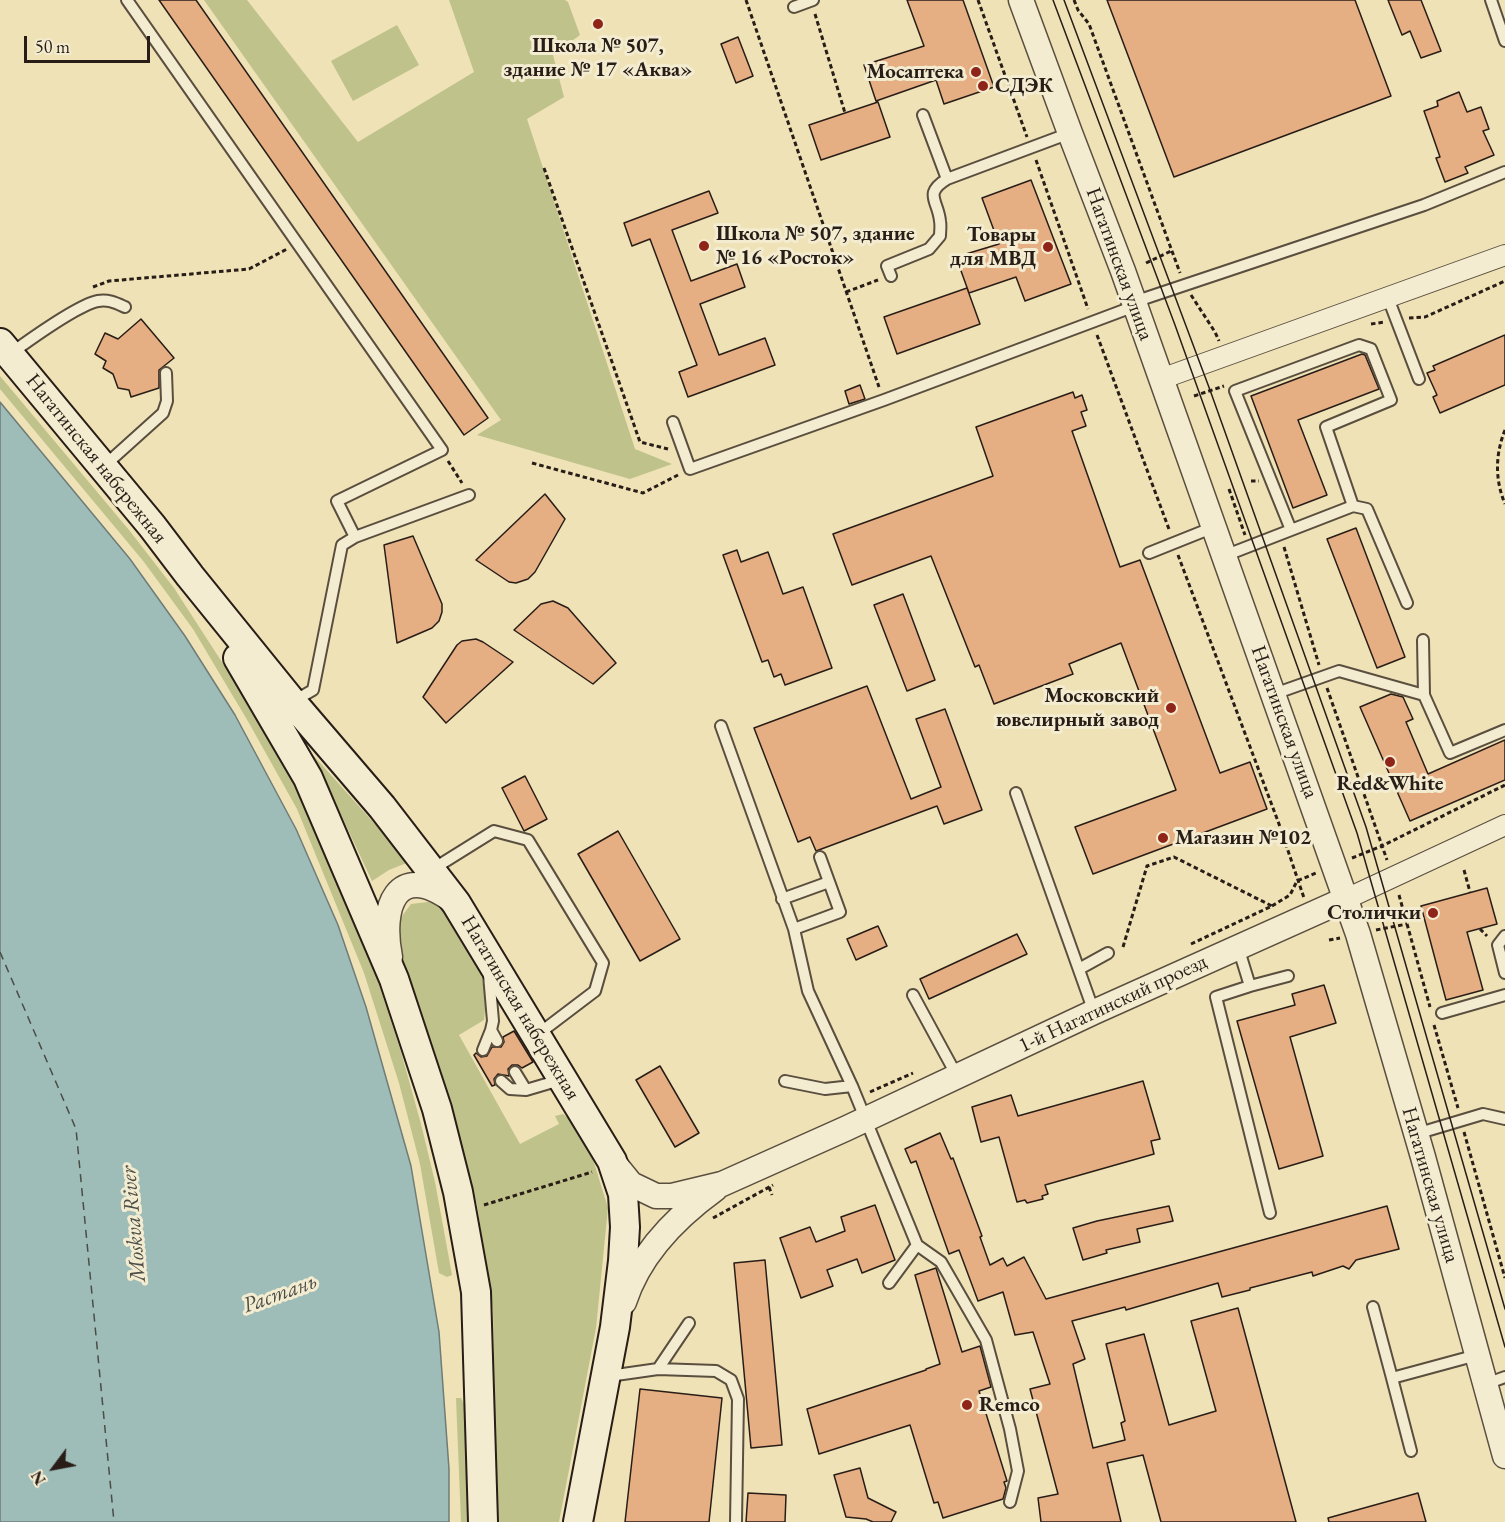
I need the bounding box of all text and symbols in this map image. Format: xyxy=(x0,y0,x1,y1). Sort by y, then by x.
marker: Школа № 507, здание № 17 «Аква» xyxy=(591,17,605,31)
scale bar xyxy=(27,24,153,62)
place label: Школа № 507, здание № 17 «Аква» xyxy=(504,33,692,83)
text: 50 m xyxy=(35,35,70,58)
place label: Мосаптека xyxy=(867,59,964,85)
marker: Мосаптека xyxy=(969,65,983,79)
place label: СДЭК xyxy=(995,73,1053,99)
marker: СДЭК xyxy=(976,79,990,93)
street label: Нагатинская улица xyxy=(1080,184,1158,344)
place label: Школа № 507, здание № 16 «Росток» xyxy=(716,221,915,271)
place label: Товары для МВД xyxy=(950,222,1036,272)
marker: Школа № 507, здание № 16 «Росток» xyxy=(697,239,711,253)
marker: Товары для МВД xyxy=(1041,240,1055,254)
street label: Нагатинская набережная xyxy=(20,369,172,549)
street label: Нагатинская улица xyxy=(1245,642,1323,802)
place label: Московский ювелирный завод xyxy=(996,683,1159,733)
marker: Московский ювелирный завод xyxy=(1164,701,1178,715)
marker: Red&White xyxy=(1383,755,1397,769)
place label: Red&White xyxy=(1336,771,1444,797)
place label: Магазин №102 xyxy=(1175,825,1311,851)
marker: Магазин №102 xyxy=(1156,831,1170,845)
place label: Столички xyxy=(1327,900,1421,926)
marker: Столички xyxy=(1426,906,1440,920)
street label: Нагатинская набережная xyxy=(455,911,585,1105)
street label: 1-й Нагатинский проезд xyxy=(1015,949,1211,1059)
street label: Нагатинская улица xyxy=(1396,1104,1464,1266)
water label: Moskva River xyxy=(116,1165,152,1283)
water label: Растань xyxy=(239,1268,321,1320)
place label: Remco xyxy=(979,1392,1040,1418)
marker: Remco xyxy=(960,1398,974,1412)
north arrow xyxy=(24,1438,84,1498)
text: N xyxy=(26,1467,51,1489)

